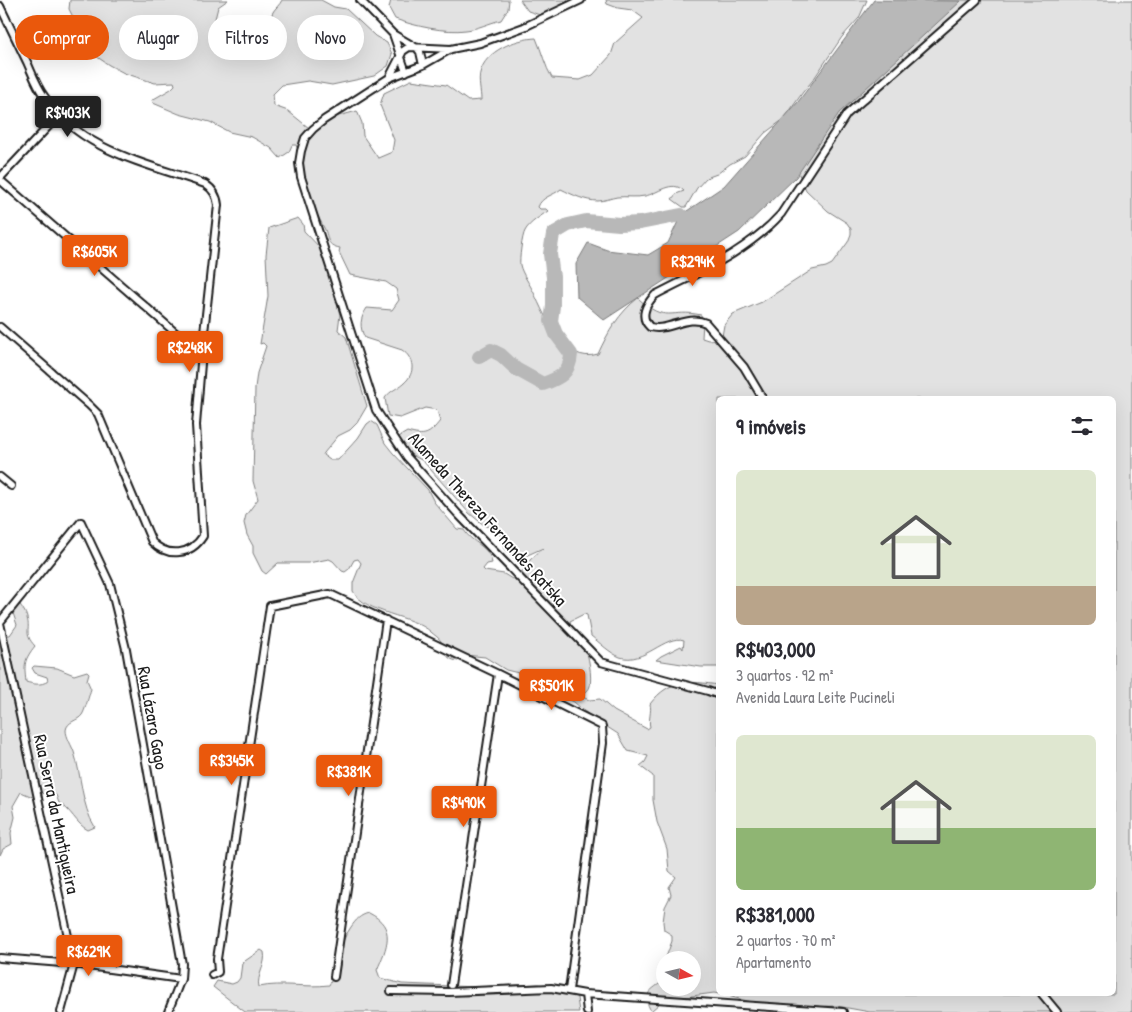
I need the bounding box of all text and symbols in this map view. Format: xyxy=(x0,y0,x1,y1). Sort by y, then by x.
chip: Comprar xyxy=(15,15,109,60)
chip: Alugar xyxy=(119,15,198,60)
chip: Filtros xyxy=(208,15,287,60)
chip: Novo xyxy=(297,15,364,60)
pin: R$403K xyxy=(27,96,109,138)
text: R$403K xyxy=(46,101,90,123)
pin: R$605K xyxy=(54,234,136,277)
text: R$605K xyxy=(73,240,117,262)
pin: R$294K xyxy=(652,244,734,287)
text: R$294K xyxy=(671,250,715,272)
pin: R$248K xyxy=(149,330,231,373)
text: R$248K xyxy=(168,336,212,358)
text: 9 imóveis xyxy=(736,412,806,441)
icon: filters xyxy=(1068,412,1096,440)
street label: Alameda Thereza Fernandes Ratska xyxy=(403,426,573,612)
icon: home xyxy=(871,502,961,592)
text: R$403,000 xyxy=(736,635,815,664)
street label: Rua Lázaro Gago xyxy=(132,664,174,772)
text: 3 quartos · 92 m² xyxy=(736,664,833,686)
pin: R$501K xyxy=(511,668,593,711)
text: R$501K xyxy=(530,674,574,696)
text: Avenida Laura Leite Pucineli xyxy=(736,686,895,708)
street label: Rua Serra da Mantiqueira xyxy=(28,732,86,896)
pin: R$345K xyxy=(191,744,273,786)
text: R$345K xyxy=(210,749,254,771)
pin: R$381K xyxy=(308,754,390,797)
text: R$381K xyxy=(327,760,371,782)
icon: home xyxy=(871,767,961,857)
pin: R$490K xyxy=(423,786,505,828)
text: R$490K xyxy=(443,791,485,813)
text: R$381,000 xyxy=(736,900,815,929)
text: 2 quartos · 70 m² xyxy=(736,929,835,951)
pin: R$629K xyxy=(48,934,130,977)
text: R$629K xyxy=(67,940,111,962)
north arrow xyxy=(656,951,701,996)
map controls xyxy=(656,951,701,996)
text: Apartamento xyxy=(736,951,811,973)

